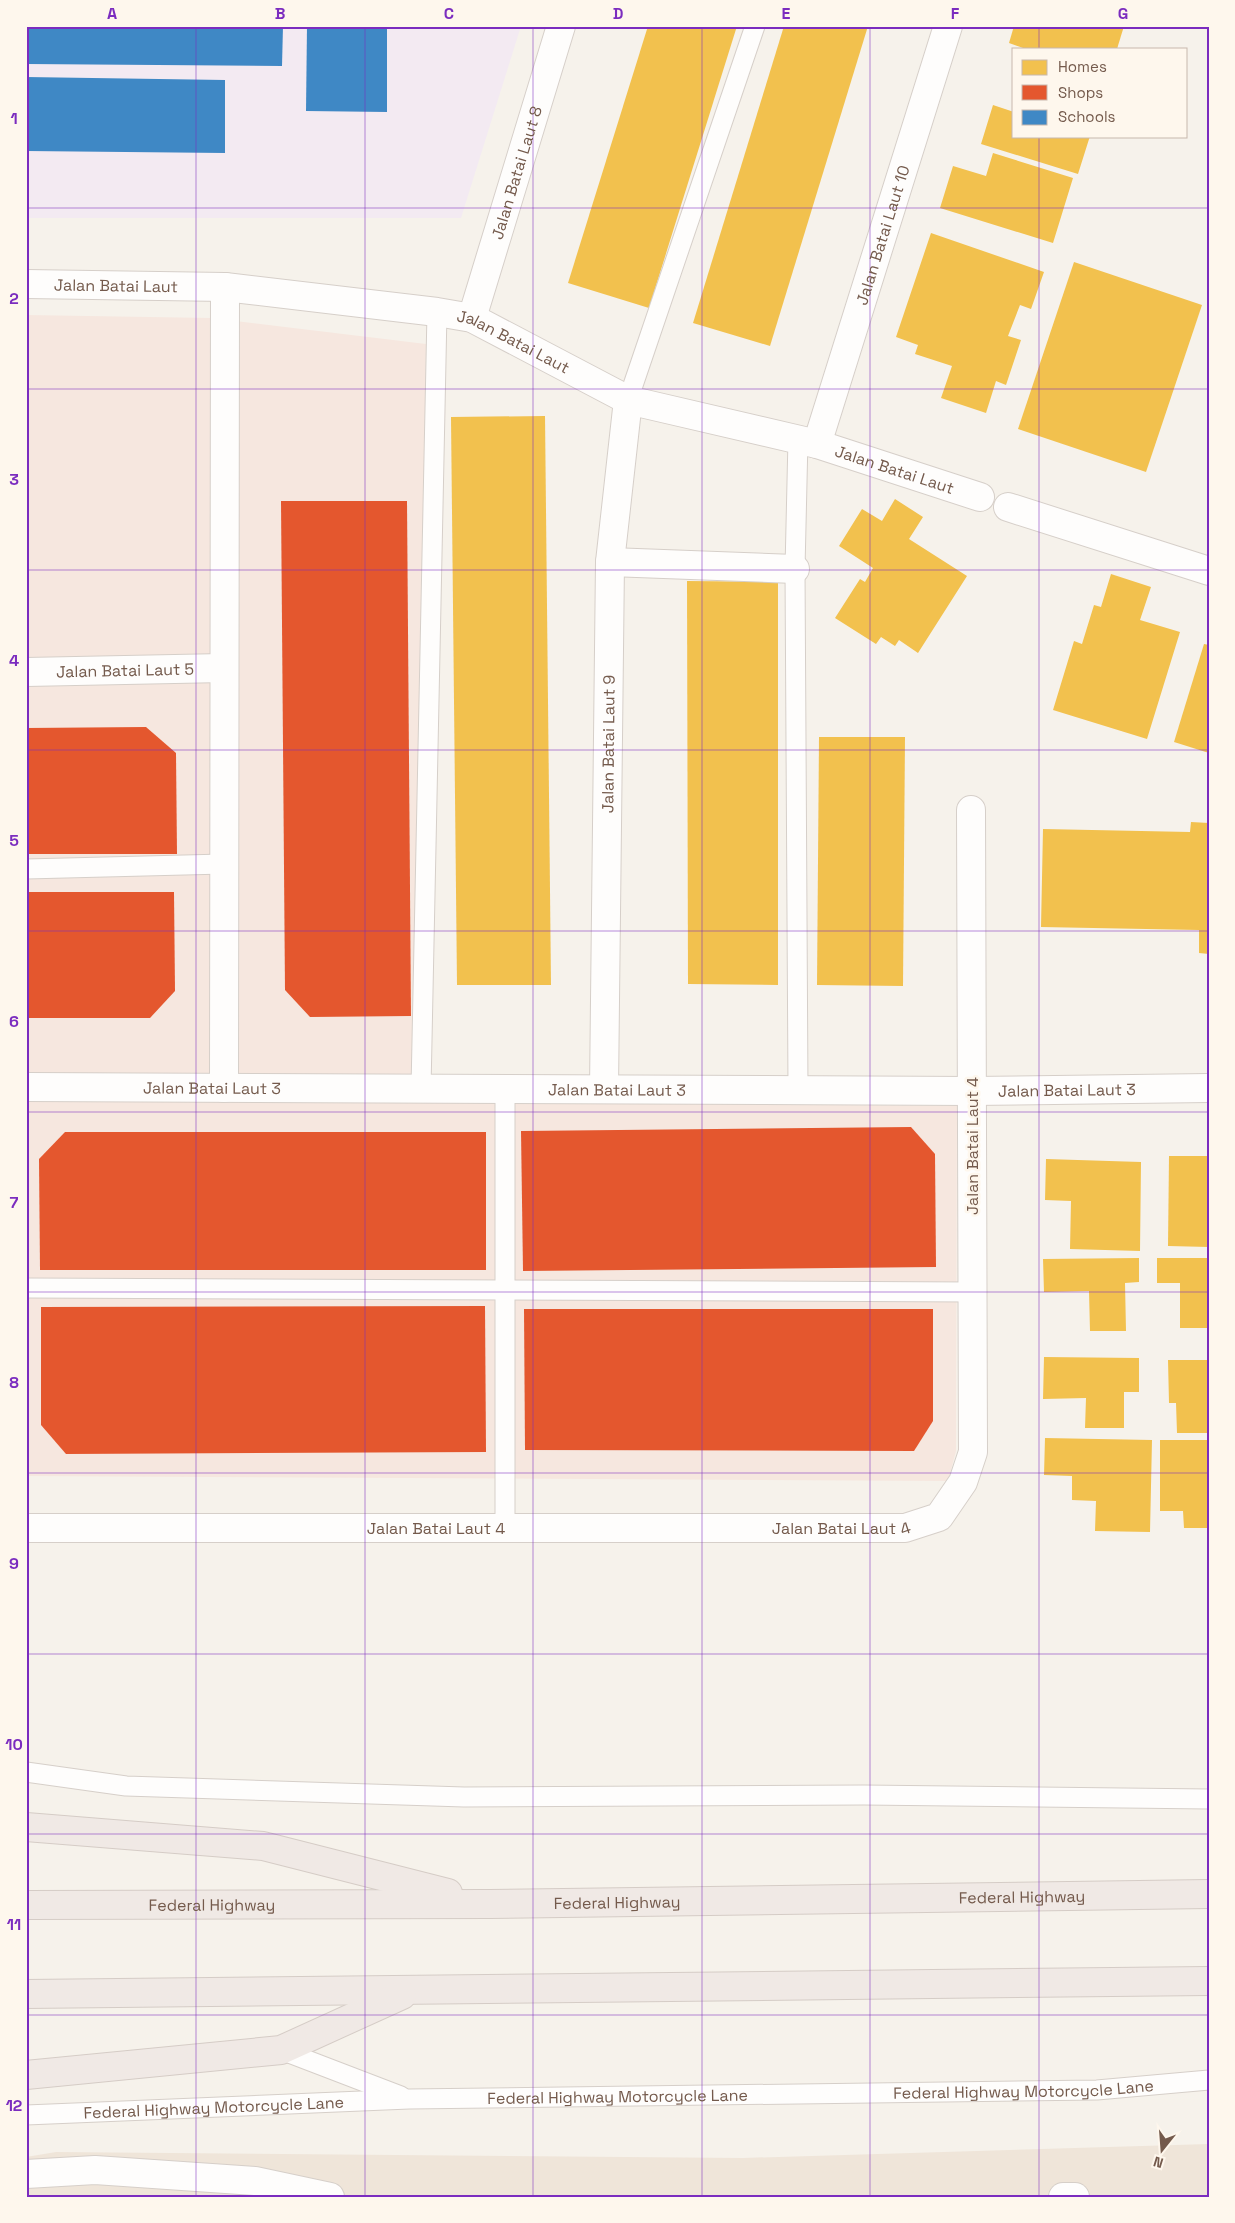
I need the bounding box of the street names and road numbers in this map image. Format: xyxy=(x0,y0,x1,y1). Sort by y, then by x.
street label: Jalan Batai Laut 8 xyxy=(486,103,547,242)
street label: Jalan Batai Laut 10 xyxy=(851,163,914,307)
street label: Jalan Batai Laut xyxy=(54,274,178,297)
street label: Jalan Batai Laut xyxy=(455,305,573,378)
street label: Jalan Batai Laut xyxy=(832,440,957,498)
street label: Jalan Batai Laut 5 xyxy=(56,658,194,682)
street label: Jalan Batai Laut 9 xyxy=(597,675,619,813)
street label: Jalan Batai Laut 3 xyxy=(143,1077,281,1099)
street label: Jalan Batai Laut 4 xyxy=(962,1077,983,1215)
street label: Jalan Batai Laut 3 xyxy=(998,1078,1136,1101)
street label: Jalan Batai Laut 3 xyxy=(548,1079,686,1100)
street label: Jalan Batai Laut 4 xyxy=(772,1516,913,1539)
street label: Jalan Batai Laut 4 xyxy=(367,1518,505,1539)
street label: Federal Highway xyxy=(958,1885,1085,1908)
street label: Federal Highway xyxy=(553,1891,681,1914)
street label: Federal Highway xyxy=(149,1894,275,1915)
street label: Federal Highway Motorcycle Lane xyxy=(893,2074,1155,2103)
street label: Federal Highway Motorcycle Lane xyxy=(487,2084,748,2108)
street label: Federal Highway Motorcycle Lane xyxy=(83,2091,345,2123)

